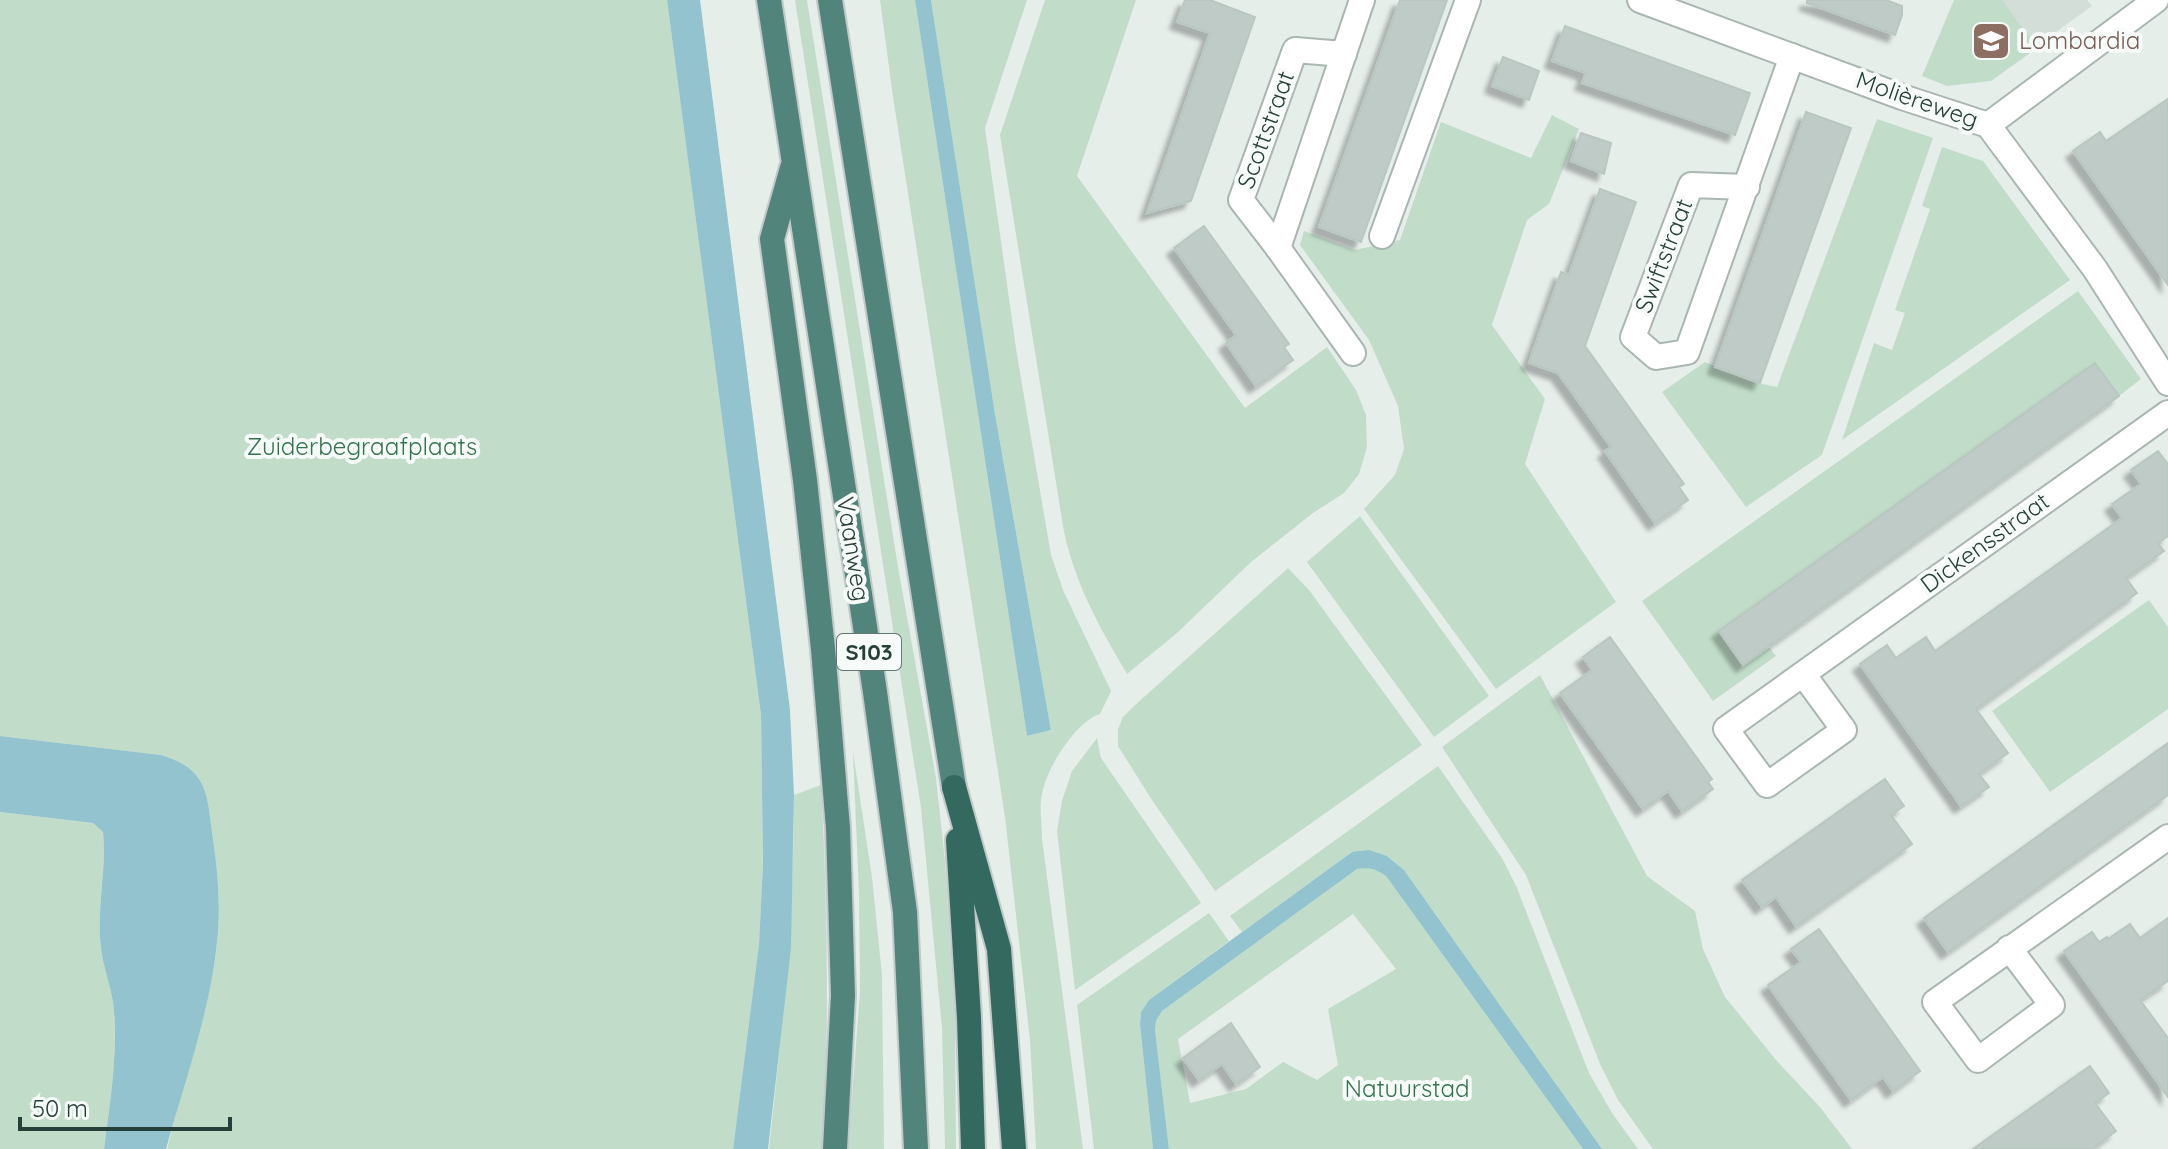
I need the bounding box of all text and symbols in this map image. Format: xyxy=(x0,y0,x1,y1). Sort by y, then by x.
school or university icon: Lombardia xyxy=(1970,20,2012,62)
place label: Lombardia xyxy=(2019,25,2140,55)
street label: Molièreweg xyxy=(1852,64,1982,134)
street label: Scottstraat xyxy=(1230,67,1300,193)
street label: Swiftstraat xyxy=(1628,194,1699,317)
park label: Zuiderbegraafplaats xyxy=(247,431,477,461)
street label: Dickensstraat xyxy=(1914,485,2055,599)
street label: Vaanweg xyxy=(831,494,877,603)
road number: S103 xyxy=(837,634,901,670)
park label: Natuurstad xyxy=(1344,1073,1470,1103)
scale bar xyxy=(20,1081,230,1131)
text: 50 m xyxy=(32,1093,88,1123)

